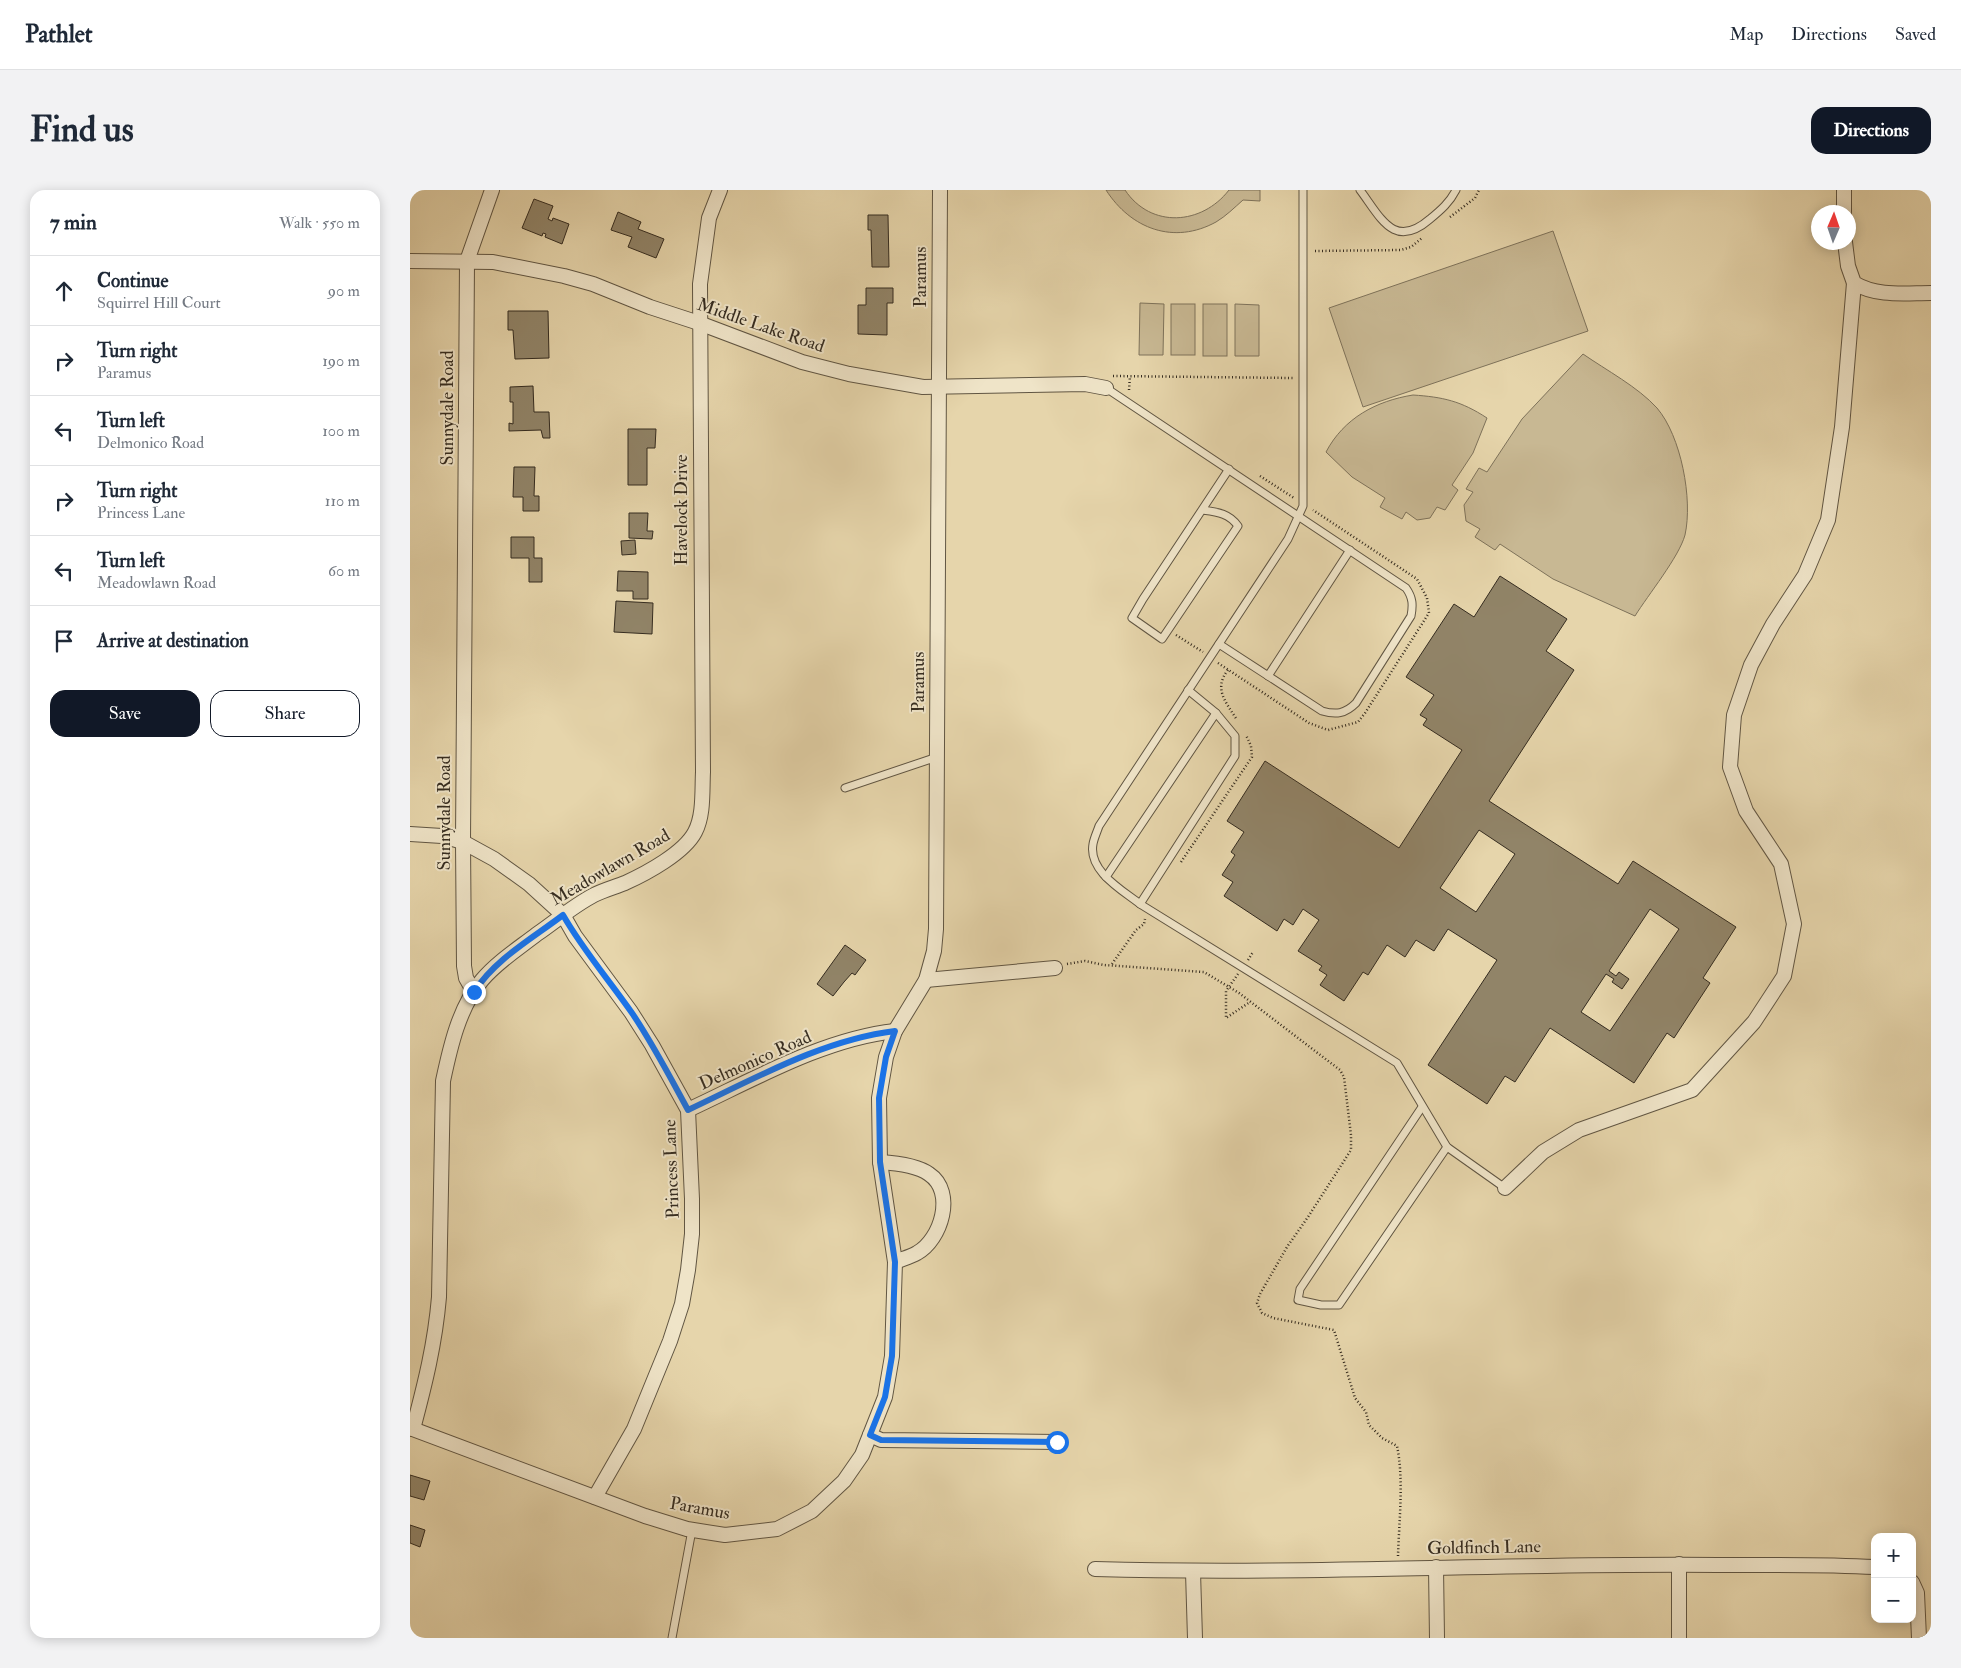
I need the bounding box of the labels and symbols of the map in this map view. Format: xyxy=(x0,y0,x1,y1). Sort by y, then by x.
north arrow xyxy=(1811,205,1856,250)
street label: Paramus xyxy=(909,247,932,307)
street label: Middle Lake Road xyxy=(694,293,828,358)
street label: Sunnydale Road xyxy=(436,350,459,466)
street label: Havelock Drive xyxy=(670,454,693,566)
street label: Paramus xyxy=(907,652,930,712)
street label: Sunnydale Road xyxy=(433,755,456,871)
street label: Meadowlawn Road xyxy=(546,824,674,911)
route end xyxy=(463,981,486,1004)
street label: Delmonico Road xyxy=(695,1025,815,1095)
street label: Princess Lane xyxy=(658,1119,685,1219)
route start xyxy=(1046,1431,1069,1454)
street label: Paramus xyxy=(668,1492,732,1525)
street label: Goldfinch Lane xyxy=(1427,1535,1542,1560)

